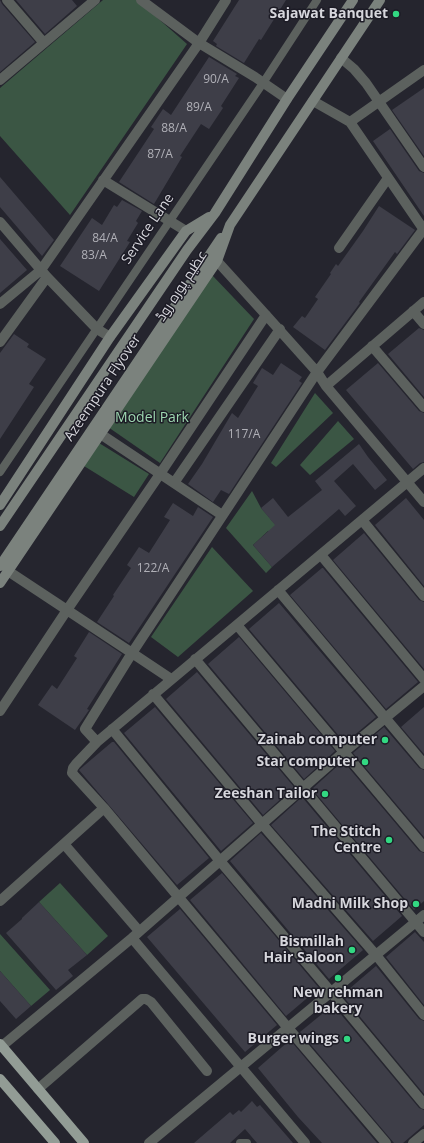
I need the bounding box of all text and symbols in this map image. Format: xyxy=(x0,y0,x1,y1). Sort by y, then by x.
place label: Sajawat Banquet xyxy=(269,6,388,22)
marker: Sajawat Banquet xyxy=(391,9,401,19)
house number: 90/A xyxy=(203,73,229,87)
house number: 89/A xyxy=(186,101,212,115)
house number: 88/A xyxy=(161,122,187,136)
house number: 87/A xyxy=(147,148,173,162)
street label: Service Lane xyxy=(118,191,178,267)
house number: 84/A xyxy=(92,232,118,246)
street label: عظیم پورہ روڈ xyxy=(153,247,211,325)
house number: 83/A xyxy=(81,249,107,263)
street label: Azeempura Flyover xyxy=(61,331,145,445)
park label: Model Park xyxy=(115,410,189,426)
house number: 117/A xyxy=(228,428,260,442)
house number: 122/A xyxy=(137,562,169,576)
place label: Zainab computer xyxy=(258,732,377,748)
marker: Zainab computer xyxy=(380,735,390,745)
place label: Star computer xyxy=(256,754,357,770)
marker: Star computer xyxy=(360,757,370,767)
place label: Zeeshan Tailor xyxy=(215,786,317,802)
marker: Zeeshan Tailor xyxy=(320,789,330,799)
place label: The Stitch Centre xyxy=(311,824,381,856)
marker: The Stitch Centre xyxy=(384,835,394,845)
place label: Madni Milk Shop xyxy=(292,896,408,912)
marker: Madni Milk Shop xyxy=(411,899,421,909)
place label: Bismillah Hair Saloon xyxy=(264,934,344,966)
marker: Bismillah Hair Saloon xyxy=(347,945,357,955)
marker: New rehman bakery xyxy=(333,973,343,983)
place label: New rehman bakery xyxy=(293,985,383,1018)
place label: Burger wings xyxy=(248,1031,339,1047)
marker: Burger wings xyxy=(342,1034,352,1044)

